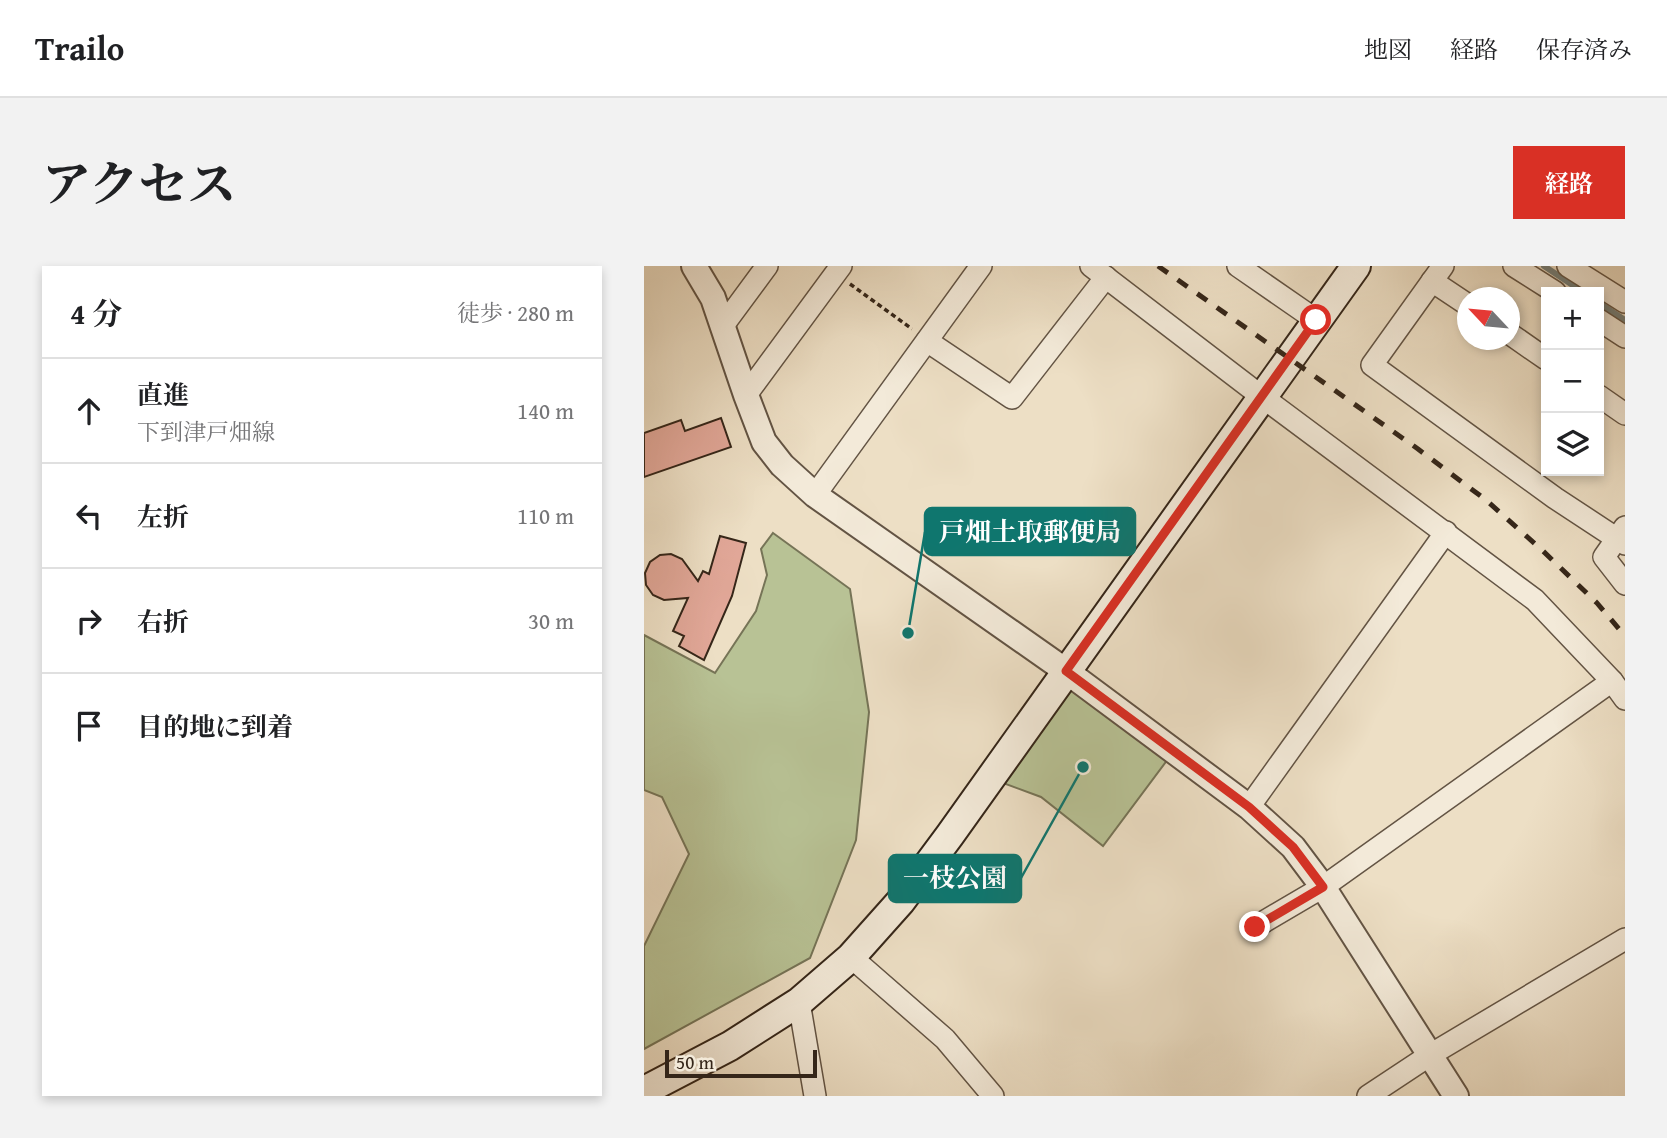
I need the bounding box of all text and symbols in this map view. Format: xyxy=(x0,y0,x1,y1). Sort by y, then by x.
text: Trailo xyxy=(35,24,124,72)
text: 地図 xyxy=(1364,32,1412,67)
text: 経路 xyxy=(1450,32,1498,67)
text: 保存済み xyxy=(1536,32,1632,67)
button: 経路 xyxy=(1513,146,1625,219)
text: アクセス xyxy=(42,147,237,219)
north arrow xyxy=(1457,287,1520,350)
map controls xyxy=(1541,287,1604,476)
button: + xyxy=(1541,287,1604,350)
text: 4 分 xyxy=(70,291,122,335)
text: 徒歩 · 280 m xyxy=(457,296,574,329)
route start xyxy=(1300,304,1331,335)
button: − xyxy=(1541,350,1604,413)
text: 直進 xyxy=(137,375,189,414)
icon: ahead xyxy=(70,392,108,430)
text: 140 m xyxy=(517,394,574,427)
button: layers xyxy=(1541,413,1604,476)
text: 下到津戸畑線 xyxy=(137,415,275,448)
icon: left xyxy=(70,497,108,535)
text: 左折 xyxy=(137,497,189,536)
text: 110 m xyxy=(517,499,574,532)
callout: 戸畑土取郵便局 xyxy=(925,508,1135,555)
text: 戸畑土取郵便局 xyxy=(939,512,1121,551)
icon: right xyxy=(70,602,108,640)
text: 右折 xyxy=(137,602,189,641)
text: 30 m xyxy=(528,604,574,637)
icon: arrive xyxy=(70,707,108,745)
text: 目的地に到着 xyxy=(137,707,293,746)
callout: 一枝公園 xyxy=(889,855,1021,902)
text: 一枝公園 xyxy=(903,858,1007,897)
route end xyxy=(1239,911,1270,942)
scale bar xyxy=(665,1047,817,1079)
text: 50 m xyxy=(676,1048,714,1076)

